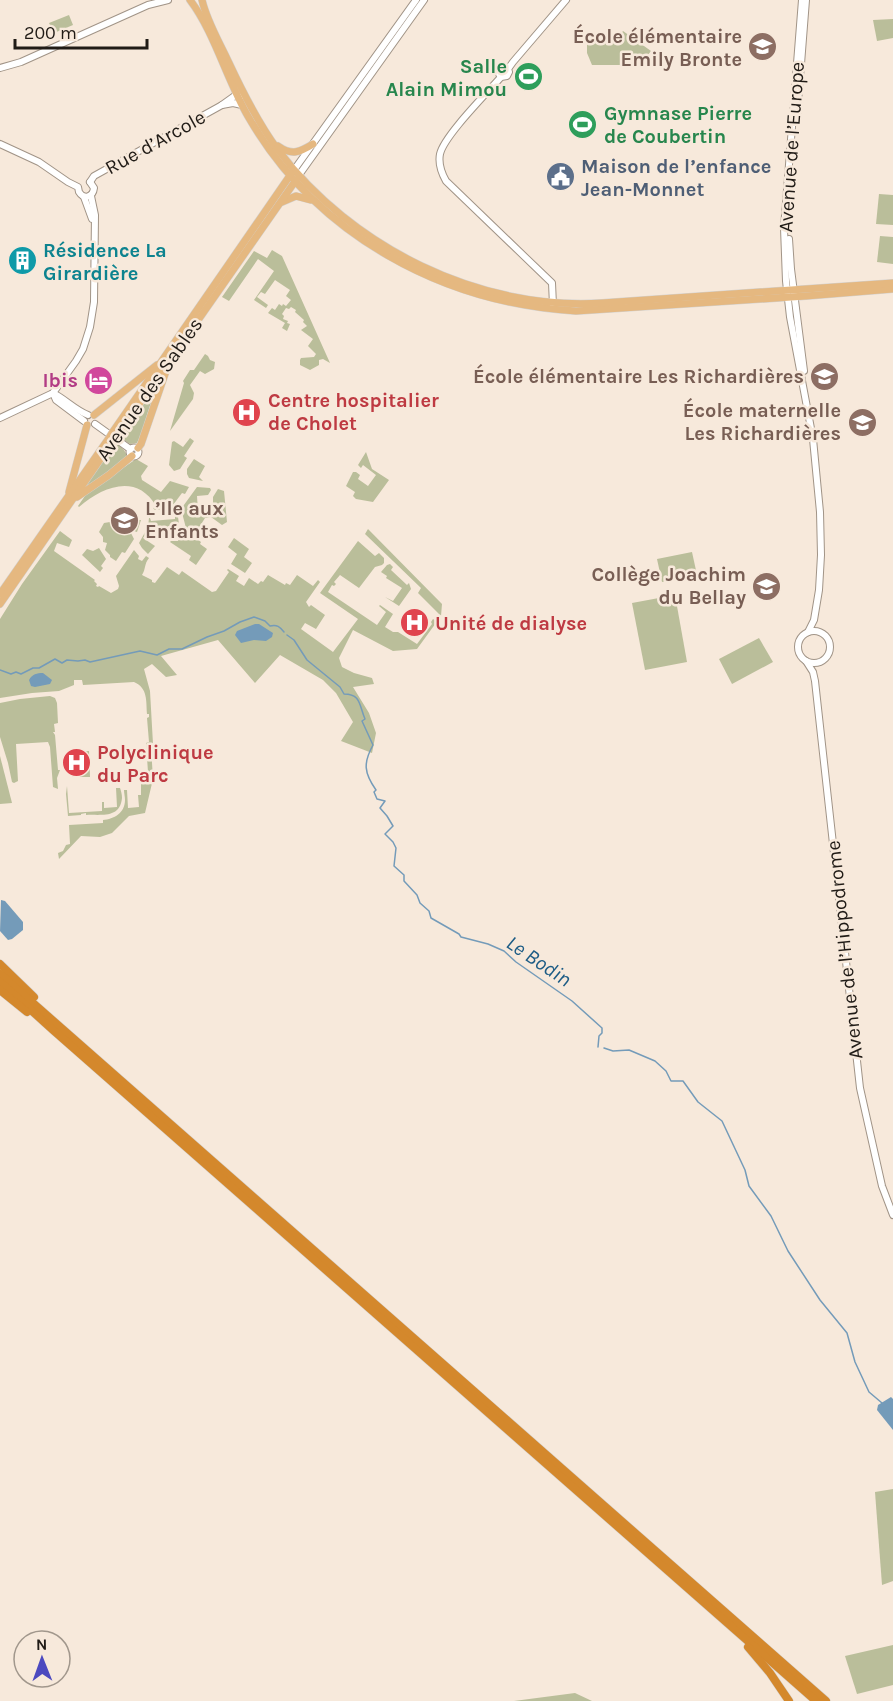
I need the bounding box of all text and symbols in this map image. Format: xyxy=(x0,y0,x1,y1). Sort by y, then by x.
scale bar xyxy=(15,12,147,50)
text: 200 m xyxy=(24,22,77,44)
place label: École élémentaire Emily Bronte xyxy=(573,23,742,71)
school or university icon: École élémentaire Emily Bronte xyxy=(747,31,779,63)
place label: Salle Alain Mimou xyxy=(386,55,507,101)
sports icon: Salle Alain Mimou xyxy=(512,61,544,93)
street label: Avenue de l’Europe xyxy=(774,61,809,233)
place label: Gymnase Pierre de Coubertin xyxy=(604,102,752,148)
street label: Rue d’Arcole xyxy=(101,105,210,179)
sports icon: Gymnase Pierre de Coubertin xyxy=(567,109,599,141)
place label: Maison de l’enfance Jean-Monnet xyxy=(581,155,771,201)
public building icon: Maison de l’enfance Jean-Monnet xyxy=(544,161,576,193)
place label: Résidence La Girardière xyxy=(43,239,167,285)
building icon: Résidence La Girardière xyxy=(6,245,38,277)
street label: Avenue des Sables xyxy=(91,313,207,465)
school or university icon: École élémentaire Les Richardières xyxy=(809,360,841,392)
place label: École élémentaire Les Richardières xyxy=(473,363,804,388)
hotel icon: Ibis xyxy=(83,364,115,396)
place label: Ibis xyxy=(43,369,78,392)
place label: Centre hospitalier de Cholet xyxy=(268,389,439,435)
hospital icon: Centre hospitalier de Cholet xyxy=(231,396,263,428)
place label: École maternelle Les Richardières xyxy=(683,397,841,445)
school or university icon: École maternelle Les Richardières xyxy=(846,406,878,438)
place label: L’Ile aux Enfants xyxy=(145,497,223,543)
school or university icon: L’Ile aux Enfants xyxy=(108,504,140,536)
place label: Collège Joachim du Bellay xyxy=(591,563,746,609)
school or university icon: Collège Joachim du Bellay xyxy=(751,570,783,602)
hospital icon: Unité de dialyse xyxy=(398,607,430,639)
place label: Unité de dialyse xyxy=(435,612,587,635)
place label: Polyclinique du Parc xyxy=(97,741,214,787)
hospital icon: Polyclinique du Parc xyxy=(60,747,92,779)
street label: Avenue de l’Hippodrome xyxy=(822,839,867,1061)
water label: Le Bodin xyxy=(502,931,576,991)
north arrow xyxy=(12,1629,72,1689)
text: N xyxy=(36,1635,48,1654)

